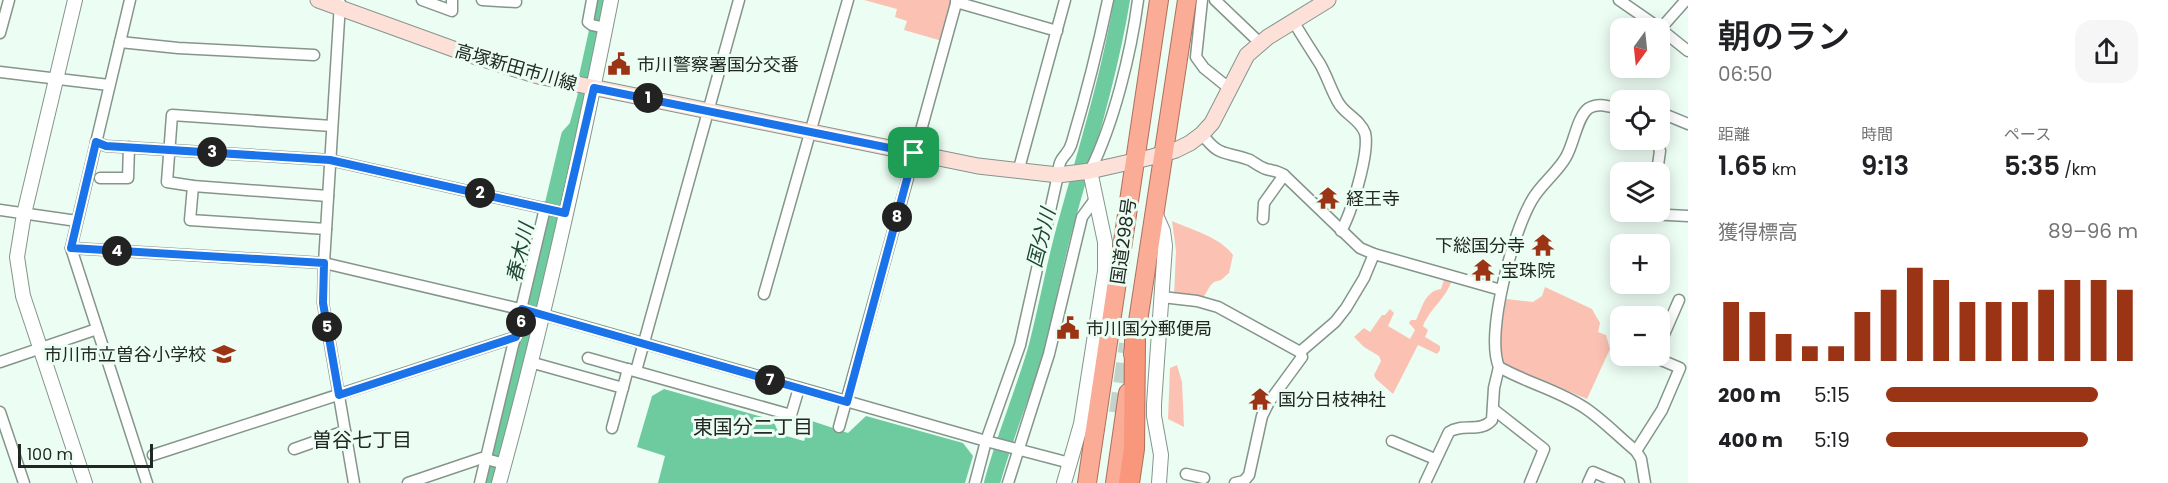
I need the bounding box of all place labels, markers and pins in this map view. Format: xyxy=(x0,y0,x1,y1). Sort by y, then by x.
public building icon: 市川警察署国分交番 xyxy=(606,51,632,77)
place label: 市川警察署国分交番 xyxy=(637,52,799,77)
pin: 1 xyxy=(633,83,663,113)
pin xyxy=(888,127,939,178)
pin: 3 xyxy=(197,137,227,167)
pin: 2 xyxy=(465,178,495,208)
temple icon: 経王寺 xyxy=(1315,185,1341,211)
place label: 経王寺 xyxy=(1346,186,1400,211)
pin: 8 xyxy=(882,202,912,232)
temple icon: 下総国分寺 xyxy=(1530,232,1556,258)
place label: 下総国分寺 xyxy=(1435,233,1525,258)
pin: 4 xyxy=(102,236,132,266)
temple icon: 宝珠院 xyxy=(1470,257,1496,283)
place label: 宝珠院 xyxy=(1501,258,1555,283)
pin: 6 xyxy=(506,307,536,337)
pin: 5 xyxy=(312,312,342,342)
public building icon: 市川国分郵便局 xyxy=(1055,315,1081,341)
place label: 市川国分郵便局 xyxy=(1086,316,1212,341)
school or university icon: 市川市立曽谷小学校 xyxy=(211,341,237,367)
place label: 市川市立曽谷小学校 xyxy=(44,342,206,367)
pin: 7 xyxy=(755,365,785,395)
temple icon: 国分日枝神社 xyxy=(1247,386,1273,412)
place label: 国分日枝神社 xyxy=(1278,387,1386,412)

